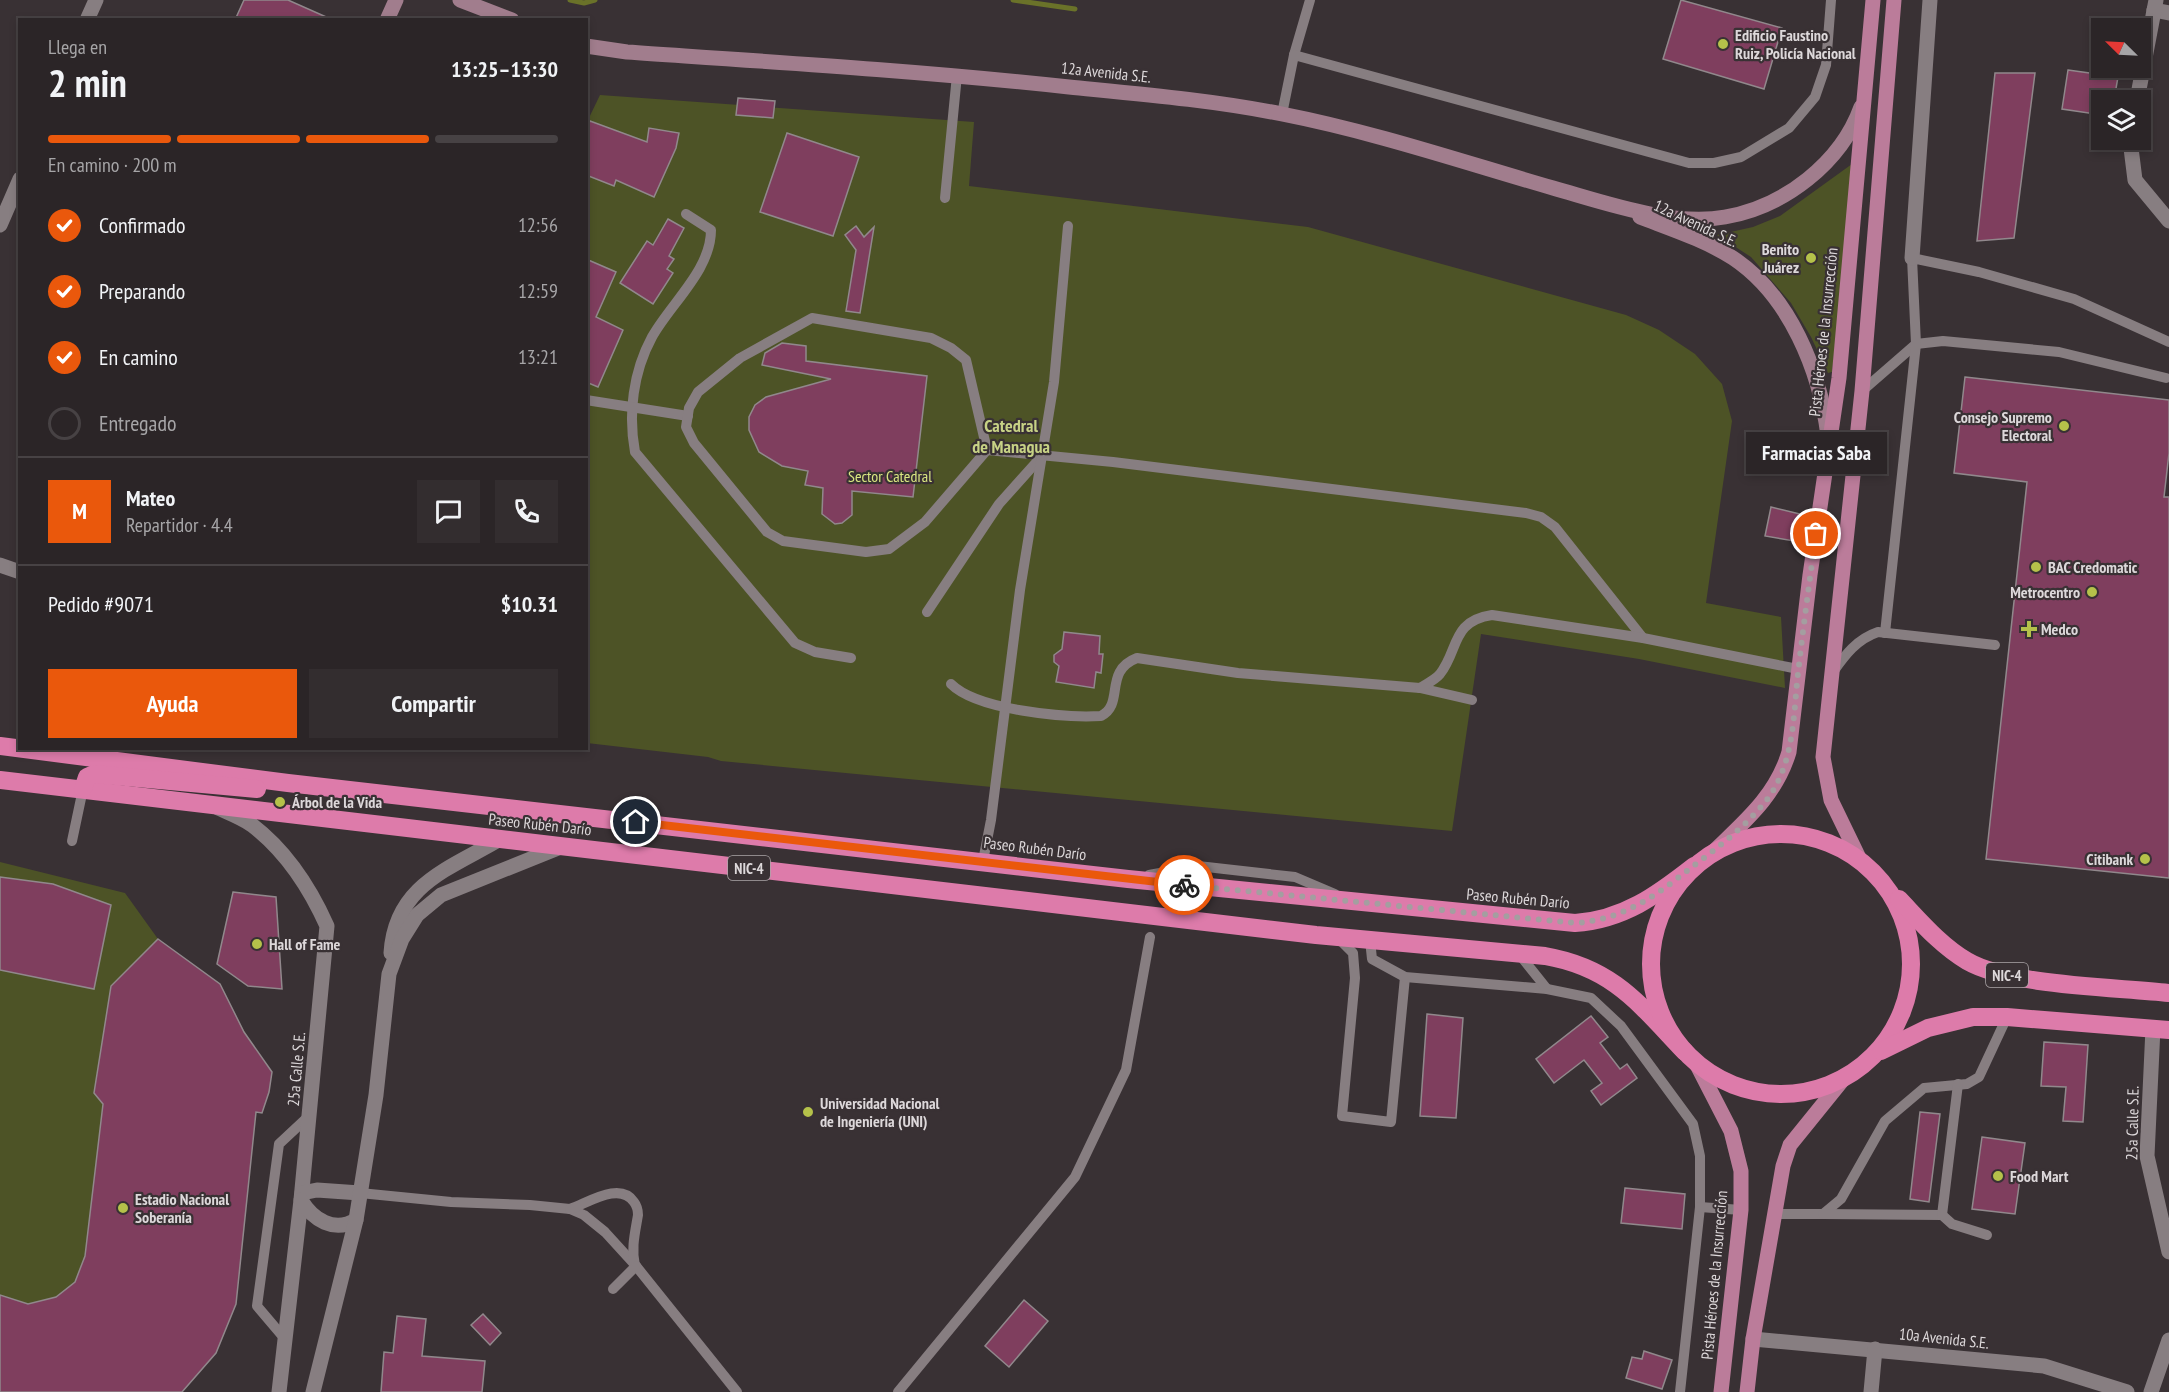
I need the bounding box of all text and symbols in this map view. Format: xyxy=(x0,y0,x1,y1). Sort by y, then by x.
north arrow xyxy=(2091,18,2151,78)
map controls xyxy=(2091,18,2151,150)
place label: Edificio Faustino Ruiz, Policía Nacional xyxy=(1735,25,1856,63)
text: Llega en xyxy=(48,34,107,60)
marker: Edificio Faustino Ruiz, Policía Nacional xyxy=(1716,37,1730,51)
text: 13:25–13:30 xyxy=(451,55,558,83)
text: 2 min xyxy=(48,57,127,108)
street label: 12a Avenida S.E. xyxy=(1060,57,1152,87)
button: layers xyxy=(2091,90,2151,150)
text: En camino · 200 m xyxy=(48,152,177,178)
street label: 12a Avenida S.E. xyxy=(1651,195,1741,251)
icon: check xyxy=(48,209,81,242)
text: Confirmado xyxy=(99,211,185,239)
text: 12:56 xyxy=(518,212,558,238)
place label: Benito Juárez xyxy=(1762,239,1799,277)
street label: Pista Héroes de la Insurrección xyxy=(1804,247,1842,417)
marker: Benito Juárez xyxy=(1804,251,1818,265)
icon: check xyxy=(48,275,81,308)
text: Preparando xyxy=(99,277,185,305)
text: 12:59 xyxy=(518,278,558,304)
icon: check xyxy=(48,341,81,374)
text: En camino xyxy=(99,343,178,371)
text: 13:21 xyxy=(518,344,558,370)
place label: Consejo Supremo Electoral xyxy=(1954,407,2052,445)
text: Entregado xyxy=(99,409,176,437)
district label: Catedral de Managua xyxy=(972,414,1050,458)
marker: Consejo Supremo Electoral xyxy=(2057,419,2071,433)
callout: Farmacias Saba xyxy=(1746,432,1886,474)
text: Farmacias Saba xyxy=(1762,440,1871,466)
park label: Sector Catedral xyxy=(848,466,932,486)
button: chat xyxy=(417,480,480,543)
button: phone xyxy=(495,480,558,543)
text: Mateo xyxy=(126,484,175,512)
text: M xyxy=(72,497,87,525)
pin xyxy=(1790,508,1841,559)
text: Repartidor · 4.4 xyxy=(126,512,233,538)
icon: bag xyxy=(1799,517,1832,550)
place label: BAC Credomatic xyxy=(2048,557,2138,577)
marker: BAC Credomatic xyxy=(2029,560,2043,574)
place label: Metrocentro xyxy=(2010,582,2080,602)
marker: Metrocentro xyxy=(2085,585,2099,599)
text: Pedido #9071 xyxy=(48,590,154,618)
text: $10.31 xyxy=(501,590,558,618)
place label: Medco xyxy=(2041,619,2078,639)
marker: Medco xyxy=(2022,622,2036,636)
button: Ayuda xyxy=(48,669,297,738)
button: Compartir xyxy=(309,669,558,738)
place label: Árbol de la Vida xyxy=(291,792,382,812)
marker: Árbol de la Vida xyxy=(273,795,287,809)
pin xyxy=(610,796,661,847)
icon: home xyxy=(619,805,652,838)
street label: Paseo Rubén Darío xyxy=(487,809,593,839)
street label: Paseo Rubén Darío xyxy=(982,832,1088,864)
place label: Citibank xyxy=(2086,849,2133,869)
marker: Citibank xyxy=(2138,852,2152,866)
courier xyxy=(1154,855,1214,915)
road number: NIC-4 xyxy=(728,856,770,880)
icon: bike xyxy=(1168,869,1201,902)
street label: Paseo Rubén Darío xyxy=(1466,884,1571,912)
place label: Hall of Fame xyxy=(269,934,341,954)
marker: Hall of Fame xyxy=(250,937,264,951)
road number: NIC-4 xyxy=(1986,963,2028,987)
street label: 25a Calle S.E. xyxy=(283,1031,309,1107)
street label: 25a Calle S.E. xyxy=(2121,1085,2143,1160)
place label: Universidad Nacional de Ingeniería (UNI) xyxy=(820,1093,940,1131)
marker: Universidad Nacional de Ingeniería (UNI) xyxy=(801,1105,815,1119)
place label: Food Mart xyxy=(2010,1166,2069,1186)
marker: Food Mart xyxy=(1991,1169,2005,1183)
place label: Estadio Nacional Soberanía xyxy=(135,1189,229,1227)
street label: Pista Héroes de la Insurrección xyxy=(1697,1190,1731,1360)
marker: Estadio Nacional Soberanía xyxy=(116,1201,130,1215)
street label: 10a Avenida S.E. xyxy=(1898,1323,1990,1353)

